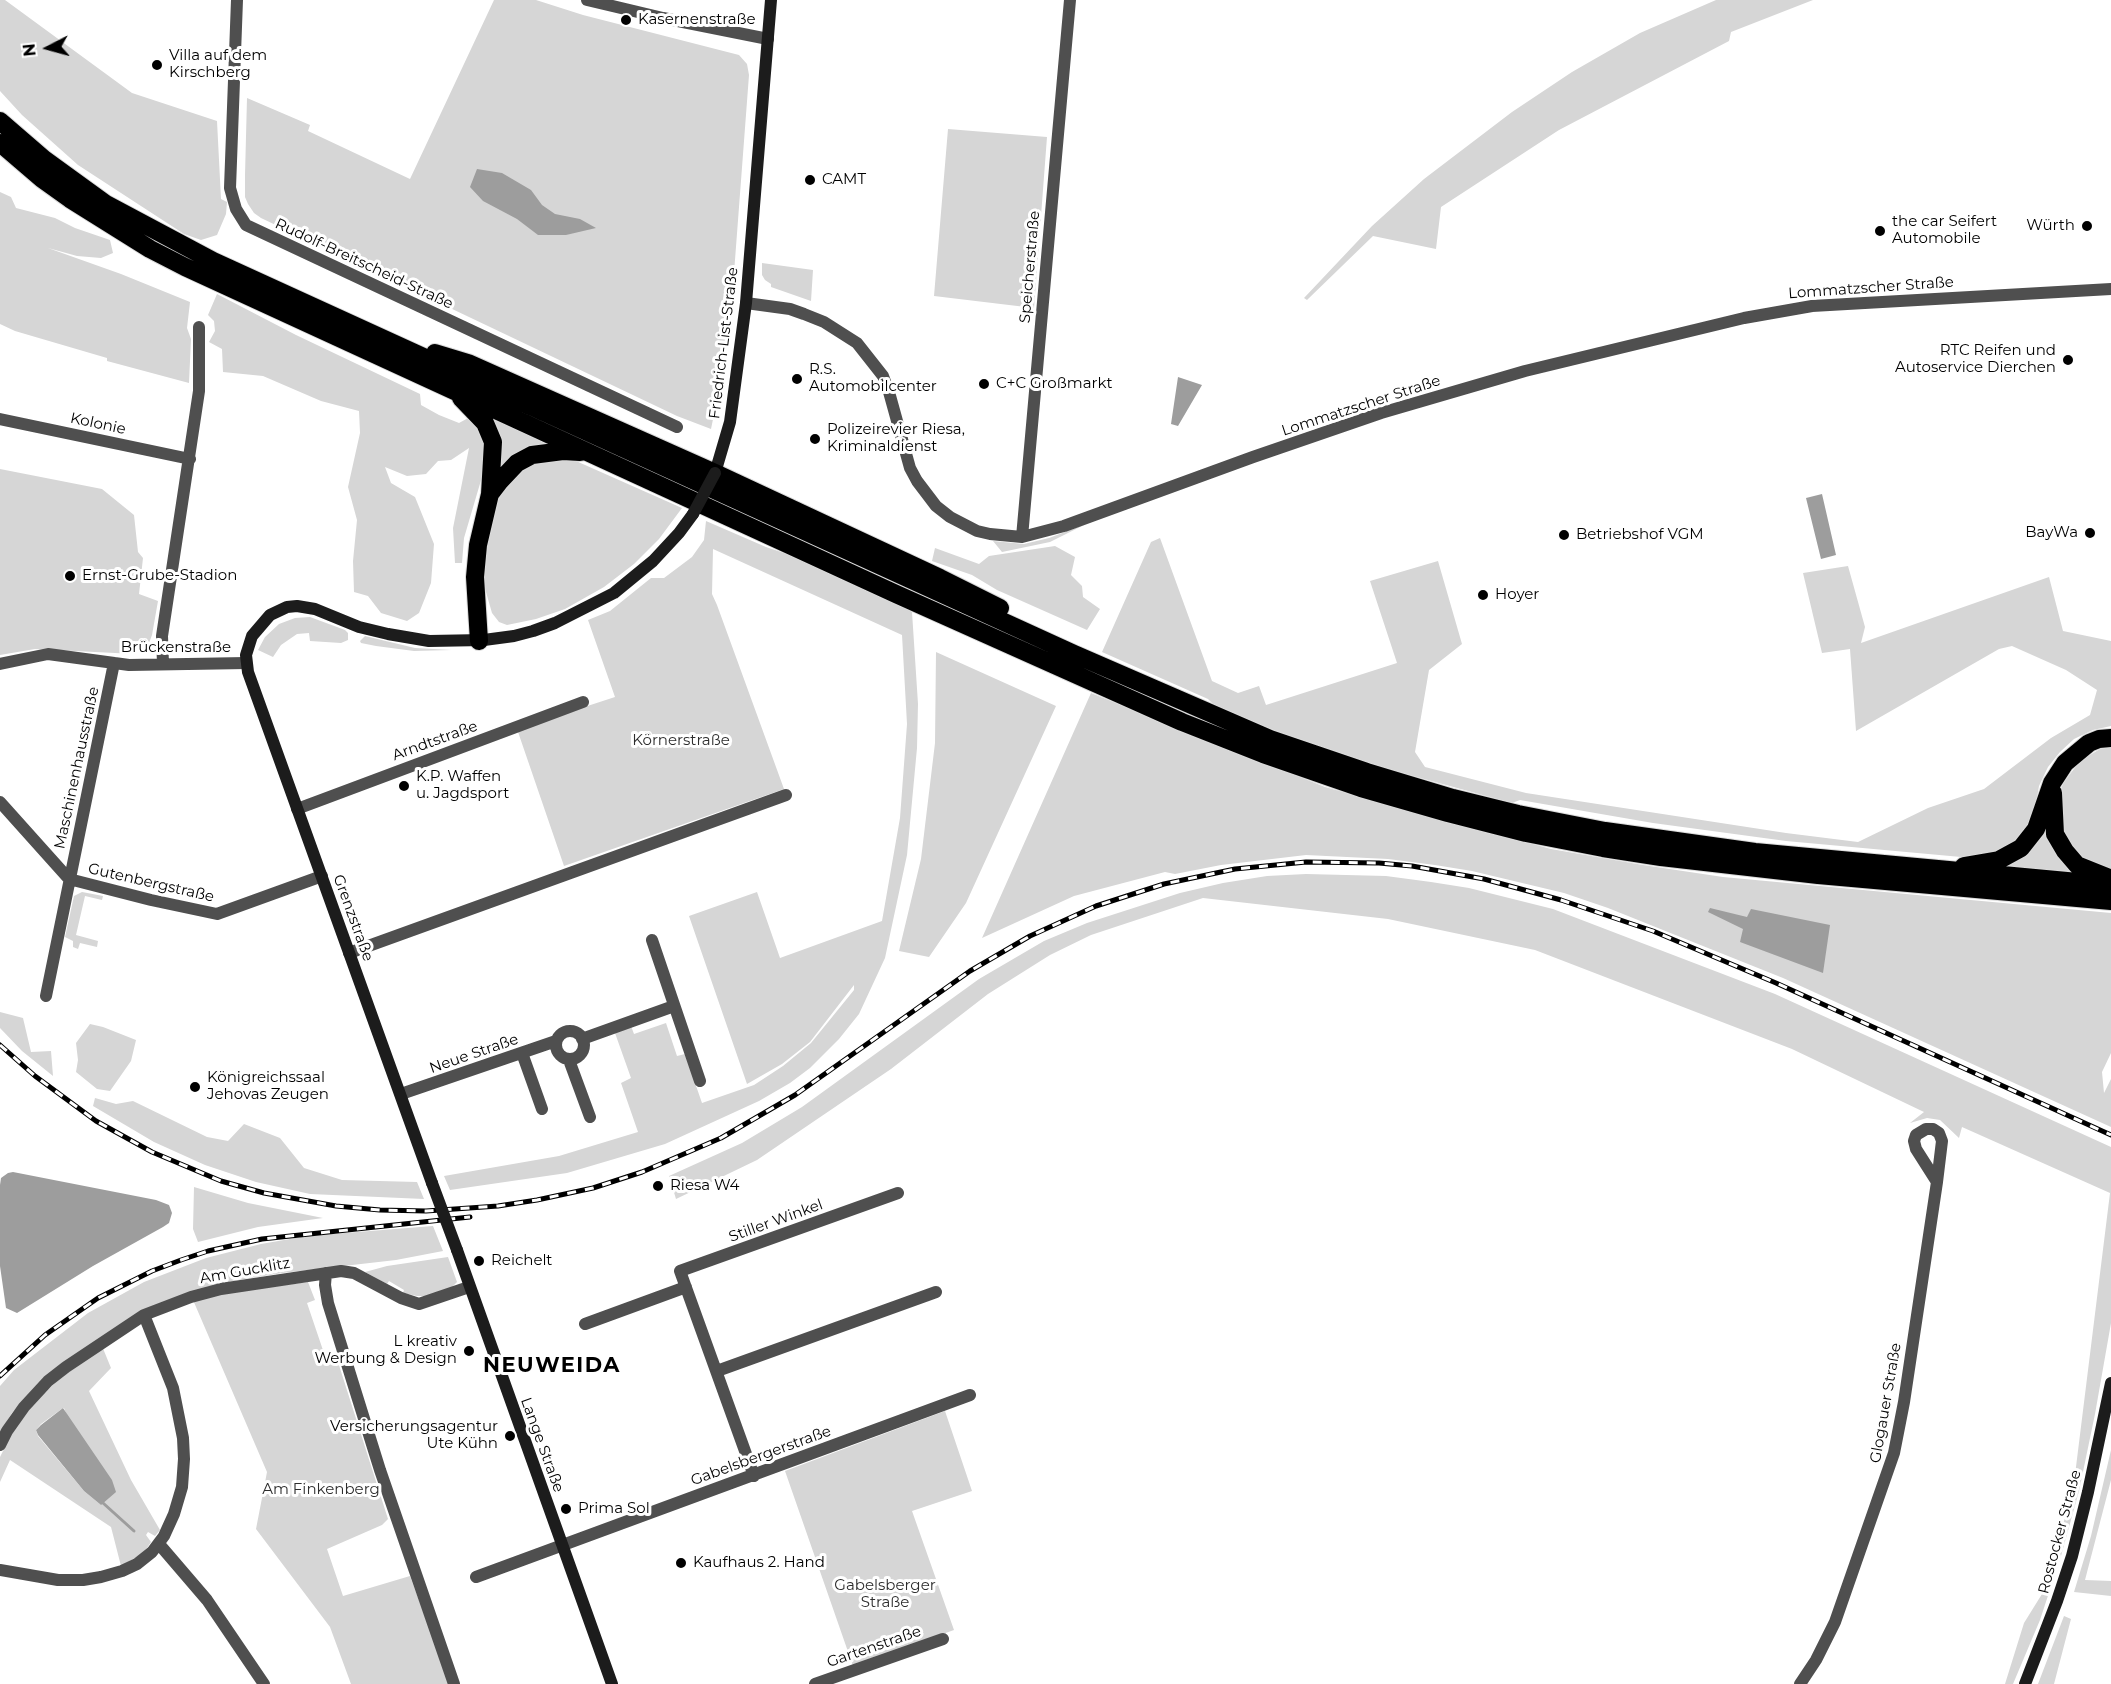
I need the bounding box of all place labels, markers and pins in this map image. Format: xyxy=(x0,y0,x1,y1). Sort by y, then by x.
place label: Kasernenstraße xyxy=(638,11,756,29)
marker: Kasernenstraße xyxy=(619,13,633,27)
place label: Villa auf dem Kirschberg xyxy=(169,47,267,82)
marker: Villa auf dem Kirschberg xyxy=(150,58,164,72)
place label: CAMT xyxy=(822,171,866,189)
marker: CAMT xyxy=(803,173,817,187)
place label: the car Seifert Automobile xyxy=(1892,213,1997,248)
place label: Würth xyxy=(2026,217,2075,235)
marker: Würth xyxy=(2080,219,2094,233)
marker: the car Seifert Automobile xyxy=(1873,224,1887,238)
place label: RTC Reifen und Autoservice Dierchen xyxy=(1895,342,2056,377)
marker: RTC Reifen und Autoservice Dierchen xyxy=(2061,353,2075,367)
place label: R.S. Automobilcenter xyxy=(809,361,937,396)
marker: R.S. Automobilcenter xyxy=(790,372,804,386)
place label: C+C Großmarkt xyxy=(996,375,1113,393)
marker: C+C Großmarkt xyxy=(977,377,991,391)
place label: Polizeirevier Riesa, Kriminaldienst xyxy=(827,421,965,456)
marker: Polizeirevier Riesa, Kriminaldienst xyxy=(808,432,822,446)
place label: BayWa xyxy=(2025,524,2078,542)
place label: Betriebshof VGM xyxy=(1576,526,1704,544)
marker: BayWa xyxy=(2083,526,2097,540)
marker: Betriebshof VGM xyxy=(1557,528,1571,542)
place label: Ernst-Grube-Stadion xyxy=(82,567,237,585)
marker: Ernst-Grube-Stadion xyxy=(63,569,77,583)
place label: Hoyer xyxy=(1495,586,1539,604)
marker: Hoyer xyxy=(1476,588,1490,602)
place label: K.P. Waffen u. Jagdsport xyxy=(416,768,509,803)
marker: K.P. Waffen u. Jagdsport xyxy=(397,779,411,793)
place label: Königreichssaal Jehovas Zeugen xyxy=(207,1069,329,1104)
marker: Königreichssaal Jehovas Zeugen xyxy=(188,1080,202,1094)
place label: Riesa W4 xyxy=(670,1177,740,1195)
marker: Riesa W4 xyxy=(651,1179,665,1193)
place label: Reichelt xyxy=(491,1252,552,1270)
marker: Reichelt xyxy=(472,1254,486,1268)
place label: L kreativ Werbung & Design xyxy=(314,1333,457,1368)
marker: L kreativ Werbung & Design xyxy=(462,1344,476,1358)
place label: Versicherungsagentur Ute Kühn xyxy=(330,1418,498,1453)
marker: Versicherungsagentur Ute Kühn xyxy=(503,1429,517,1443)
place label: Prima Sol xyxy=(578,1500,650,1518)
marker: Prima Sol xyxy=(559,1502,573,1516)
place label: Kaufhaus 2. Hand xyxy=(693,1554,825,1572)
marker: Kaufhaus 2. Hand xyxy=(674,1556,688,1570)

